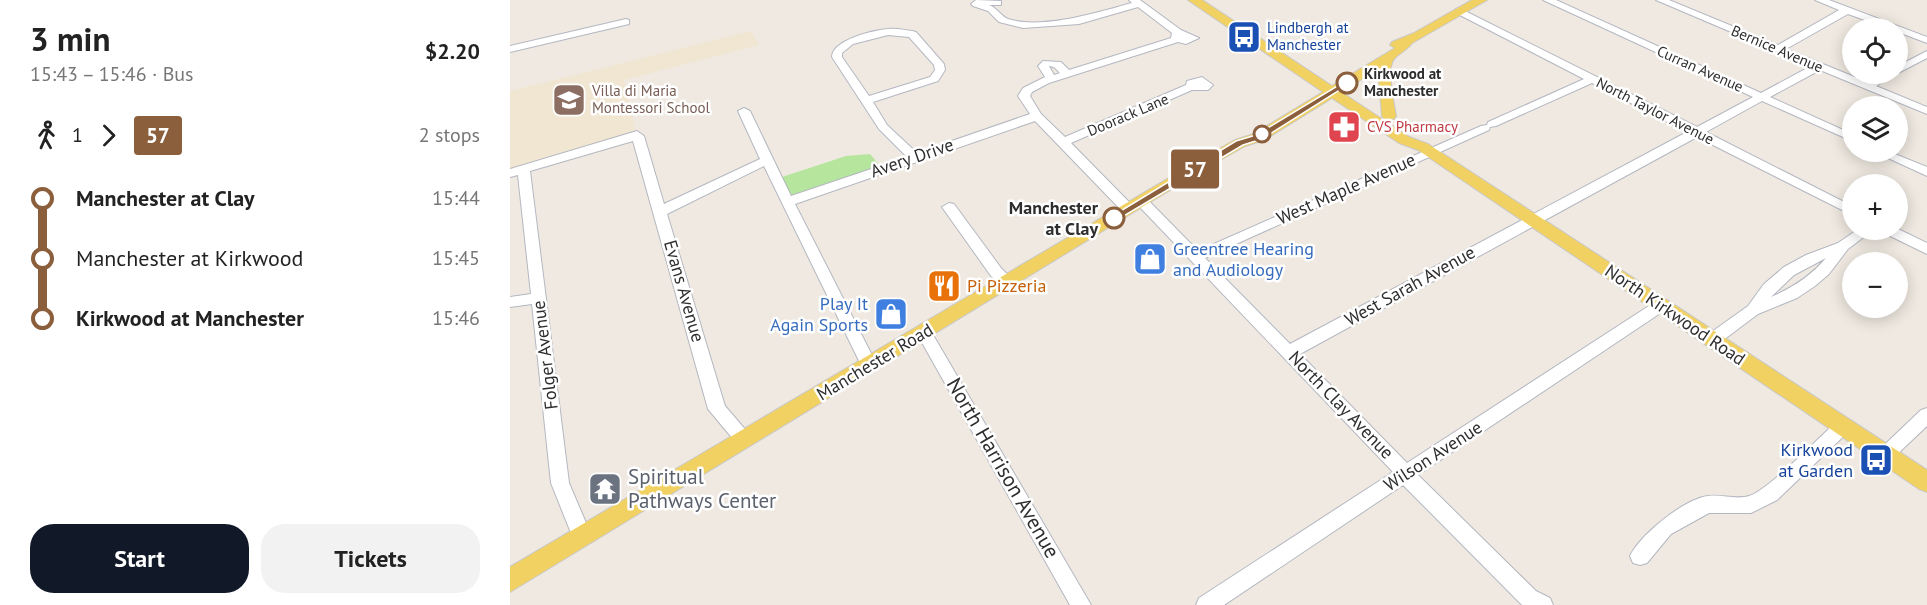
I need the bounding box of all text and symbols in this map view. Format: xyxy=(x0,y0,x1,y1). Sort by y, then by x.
text: 3 min xyxy=(30,17,111,60)
place label: Lindbergh at Manchester xyxy=(1267,18,1349,54)
map controls xyxy=(1842,18,1908,318)
button: locate xyxy=(1842,18,1908,84)
bus stop icon: Lindbergh at Manchester xyxy=(1226,19,1262,55)
street label: Bernice Avenue xyxy=(1728,21,1826,76)
text: $2.20 xyxy=(425,37,480,65)
street label: Curran Avenue xyxy=(1654,41,1746,96)
text: 15:43 – 15:46 · Bus xyxy=(30,61,194,87)
place label: Kirkwood at Manchester xyxy=(1364,64,1442,100)
marker: Kirkwood at Manchester xyxy=(1336,72,1358,94)
street label: North Taylor Avenue xyxy=(1593,73,1717,148)
place label: Villa di Maria Montessori School xyxy=(591,81,710,117)
school or university icon: Villa di Maria Montessori School xyxy=(551,82,587,118)
street label: Doorack Lane xyxy=(1084,89,1171,140)
button: layers xyxy=(1842,96,1908,162)
pharmacy icon: CVS Pharmacy xyxy=(1326,109,1362,145)
place label: CVS Pharmacy xyxy=(1367,117,1458,136)
icon: walk xyxy=(30,119,63,152)
icon: forward xyxy=(92,119,125,152)
text: 1 xyxy=(72,122,83,148)
text: 57 xyxy=(146,122,170,149)
text: 2 stops xyxy=(419,122,480,148)
unlabelled marker xyxy=(1253,125,1271,143)
street label: Avery Drive xyxy=(867,133,956,182)
street label: West Maple Avenue xyxy=(1273,148,1419,229)
line badge: 57 xyxy=(1168,150,1222,188)
text: 57 xyxy=(1183,156,1207,183)
button: + xyxy=(1842,174,1908,240)
text: Manchester at Clay xyxy=(76,184,255,212)
text: 15:44 xyxy=(432,185,480,211)
place label: Manchester at Clay xyxy=(1009,196,1099,240)
marker: Manchester at Clay xyxy=(1103,207,1125,229)
street label: Evans Avenue xyxy=(659,237,710,345)
place label: Greentree Hearing and Audiology xyxy=(1173,237,1314,281)
street label: West Sarah Avenue xyxy=(1341,240,1479,331)
shop icon: Greentree Hearing and Audiology xyxy=(1132,241,1168,277)
text: Manchester at Kirkwood xyxy=(76,244,303,272)
text: 15:45 xyxy=(432,245,480,271)
button: − xyxy=(1842,252,1908,318)
street label: North Kirkwood Road xyxy=(1601,259,1750,370)
restaurant icon: Pi Pizzeria xyxy=(926,268,962,304)
place label: Pi Pizzeria xyxy=(967,274,1046,297)
place label: Play It Again Sports xyxy=(770,292,868,336)
shop icon: Play It Again Sports xyxy=(873,296,909,332)
street label: Folger Avenue xyxy=(526,299,563,411)
text: Kirkwood at Manchester xyxy=(76,304,304,332)
text: 15:46 xyxy=(432,305,480,331)
street label: Manchester Road xyxy=(812,318,937,405)
street label: North Clay Avenue xyxy=(1284,346,1399,464)
street label: North Harrison Avenue xyxy=(941,373,1066,563)
street label: Wilson Avenue xyxy=(1379,415,1486,496)
place label: Kirkwood at Garden xyxy=(1778,438,1853,482)
bus stop icon: Kirkwood at Garden xyxy=(1858,442,1894,478)
place label: Spiritual Pathways Center xyxy=(628,463,776,514)
temple icon: Spiritual Pathways Center xyxy=(587,471,623,507)
button: Start xyxy=(30,524,249,593)
button: Tickets xyxy=(261,524,480,593)

